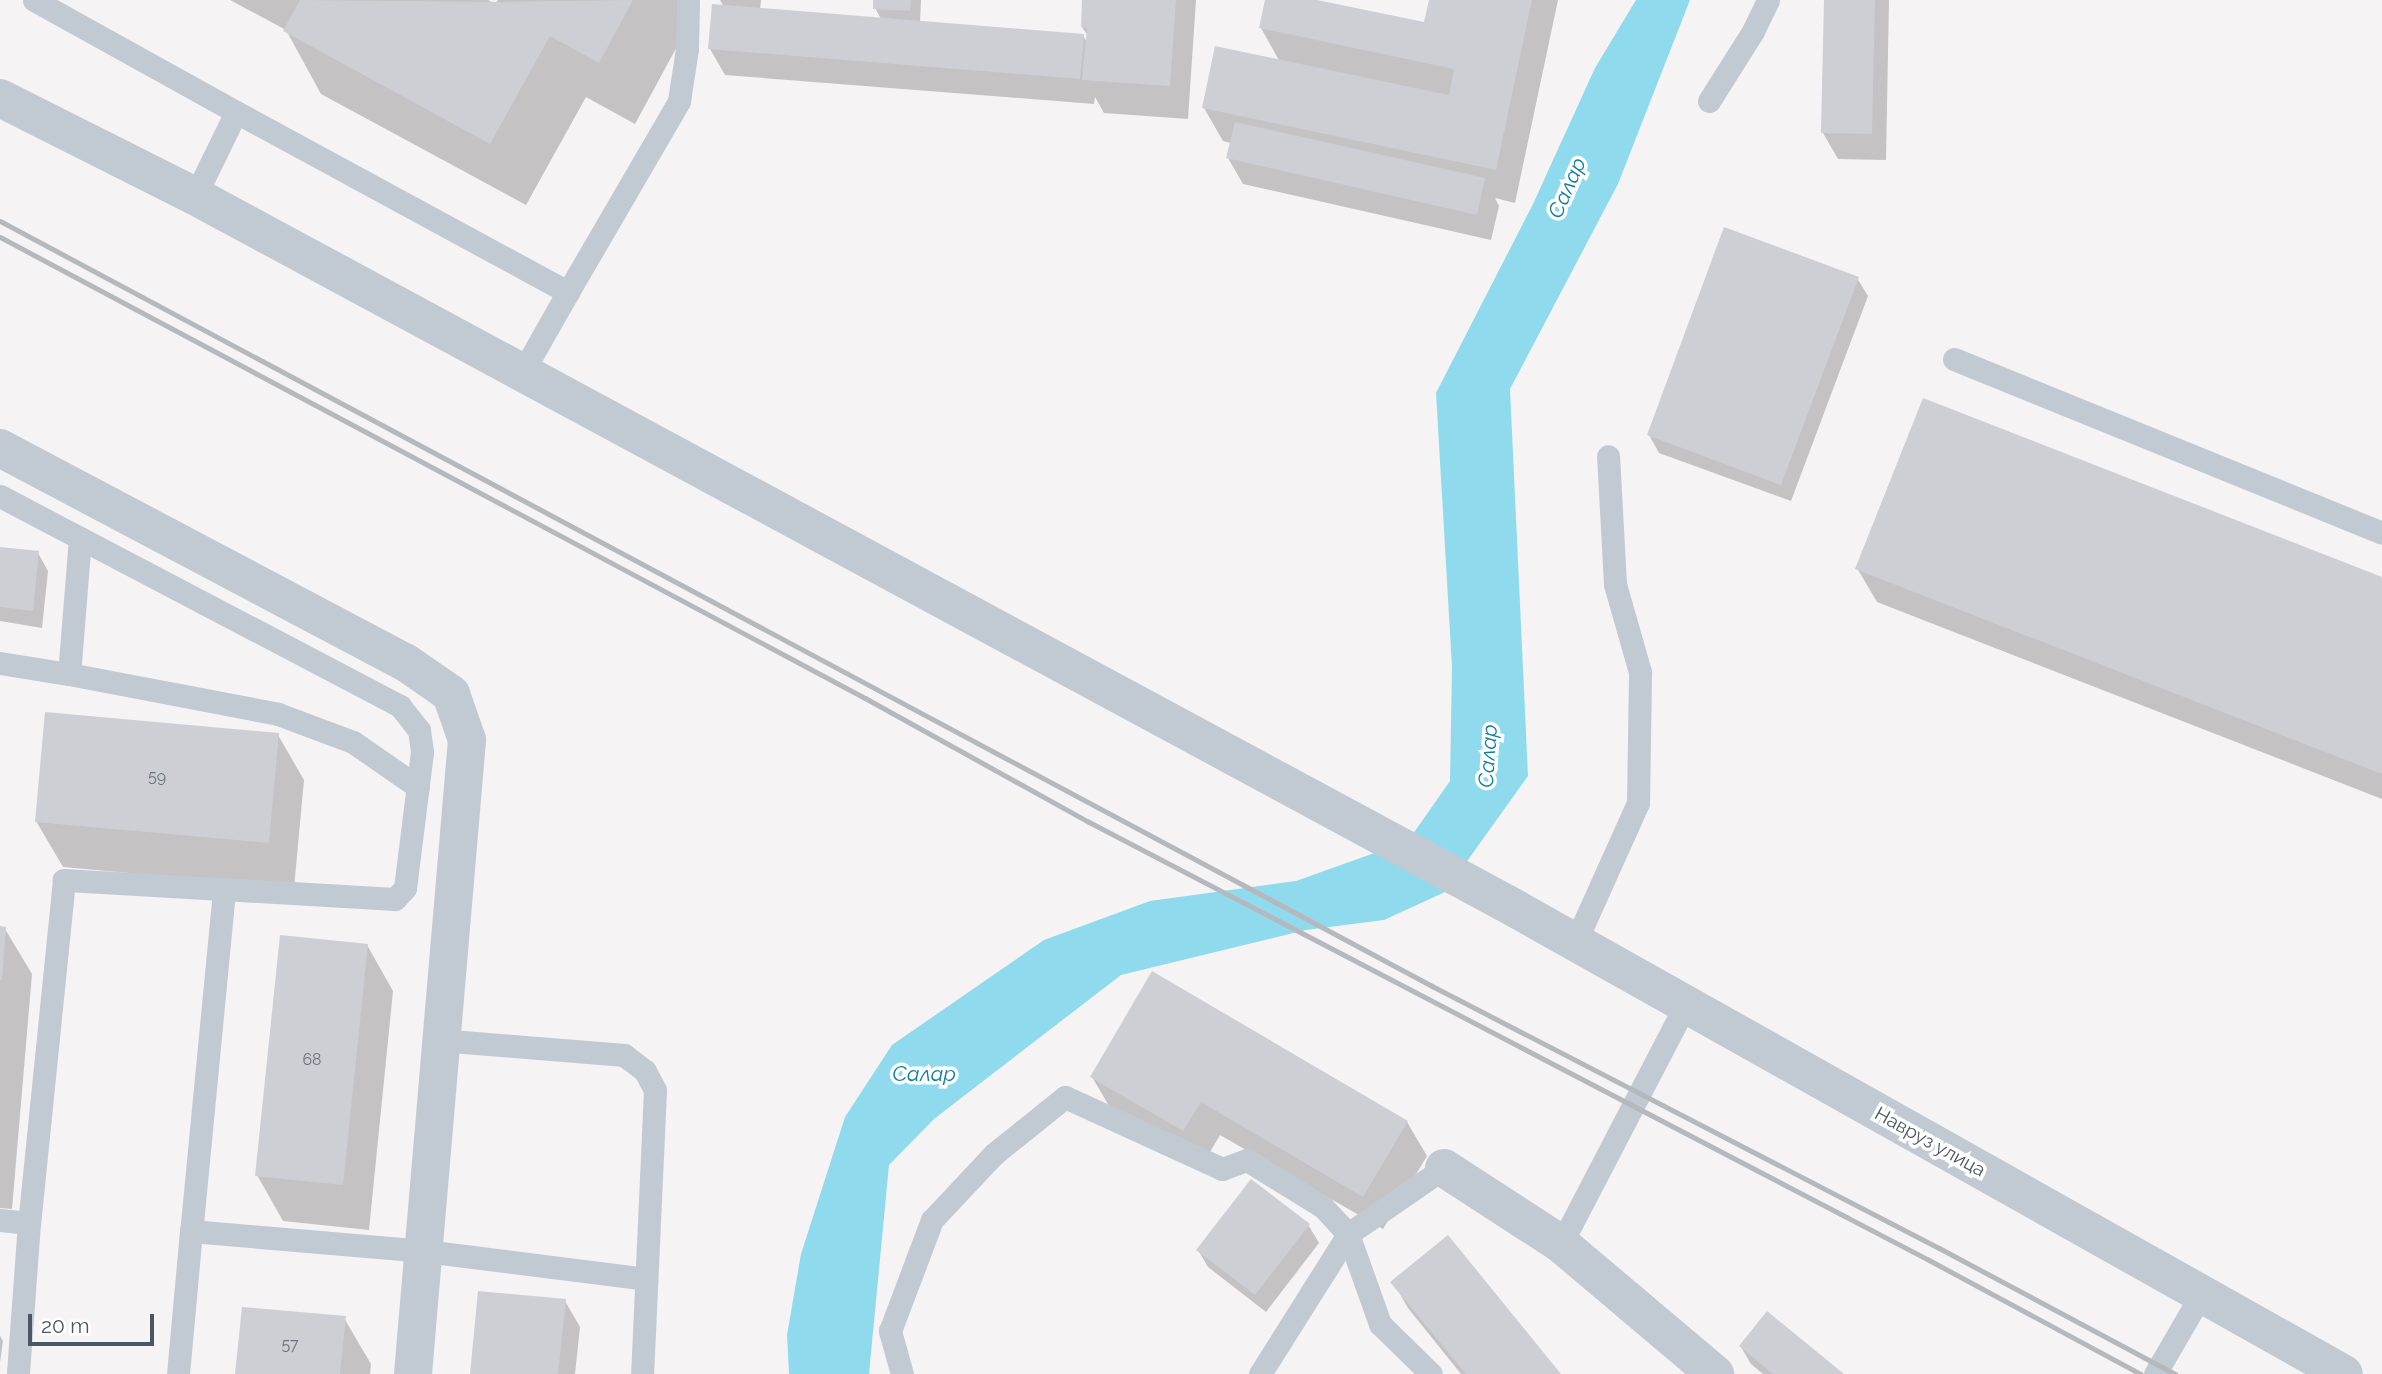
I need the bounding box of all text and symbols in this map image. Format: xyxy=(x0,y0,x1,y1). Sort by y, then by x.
water label: Салар xyxy=(1543,154,1591,222)
water label: Салар xyxy=(1473,723,1503,789)
house number: 59 xyxy=(148,767,166,787)
house number: 68 xyxy=(302,1050,322,1070)
water label: Салар xyxy=(892,1061,956,1087)
street label: Навруз улица xyxy=(1870,1102,1990,1182)
scale bar xyxy=(32,1300,158,1344)
text: 20 m xyxy=(41,1313,89,1338)
house number: 57 xyxy=(281,1335,299,1355)

